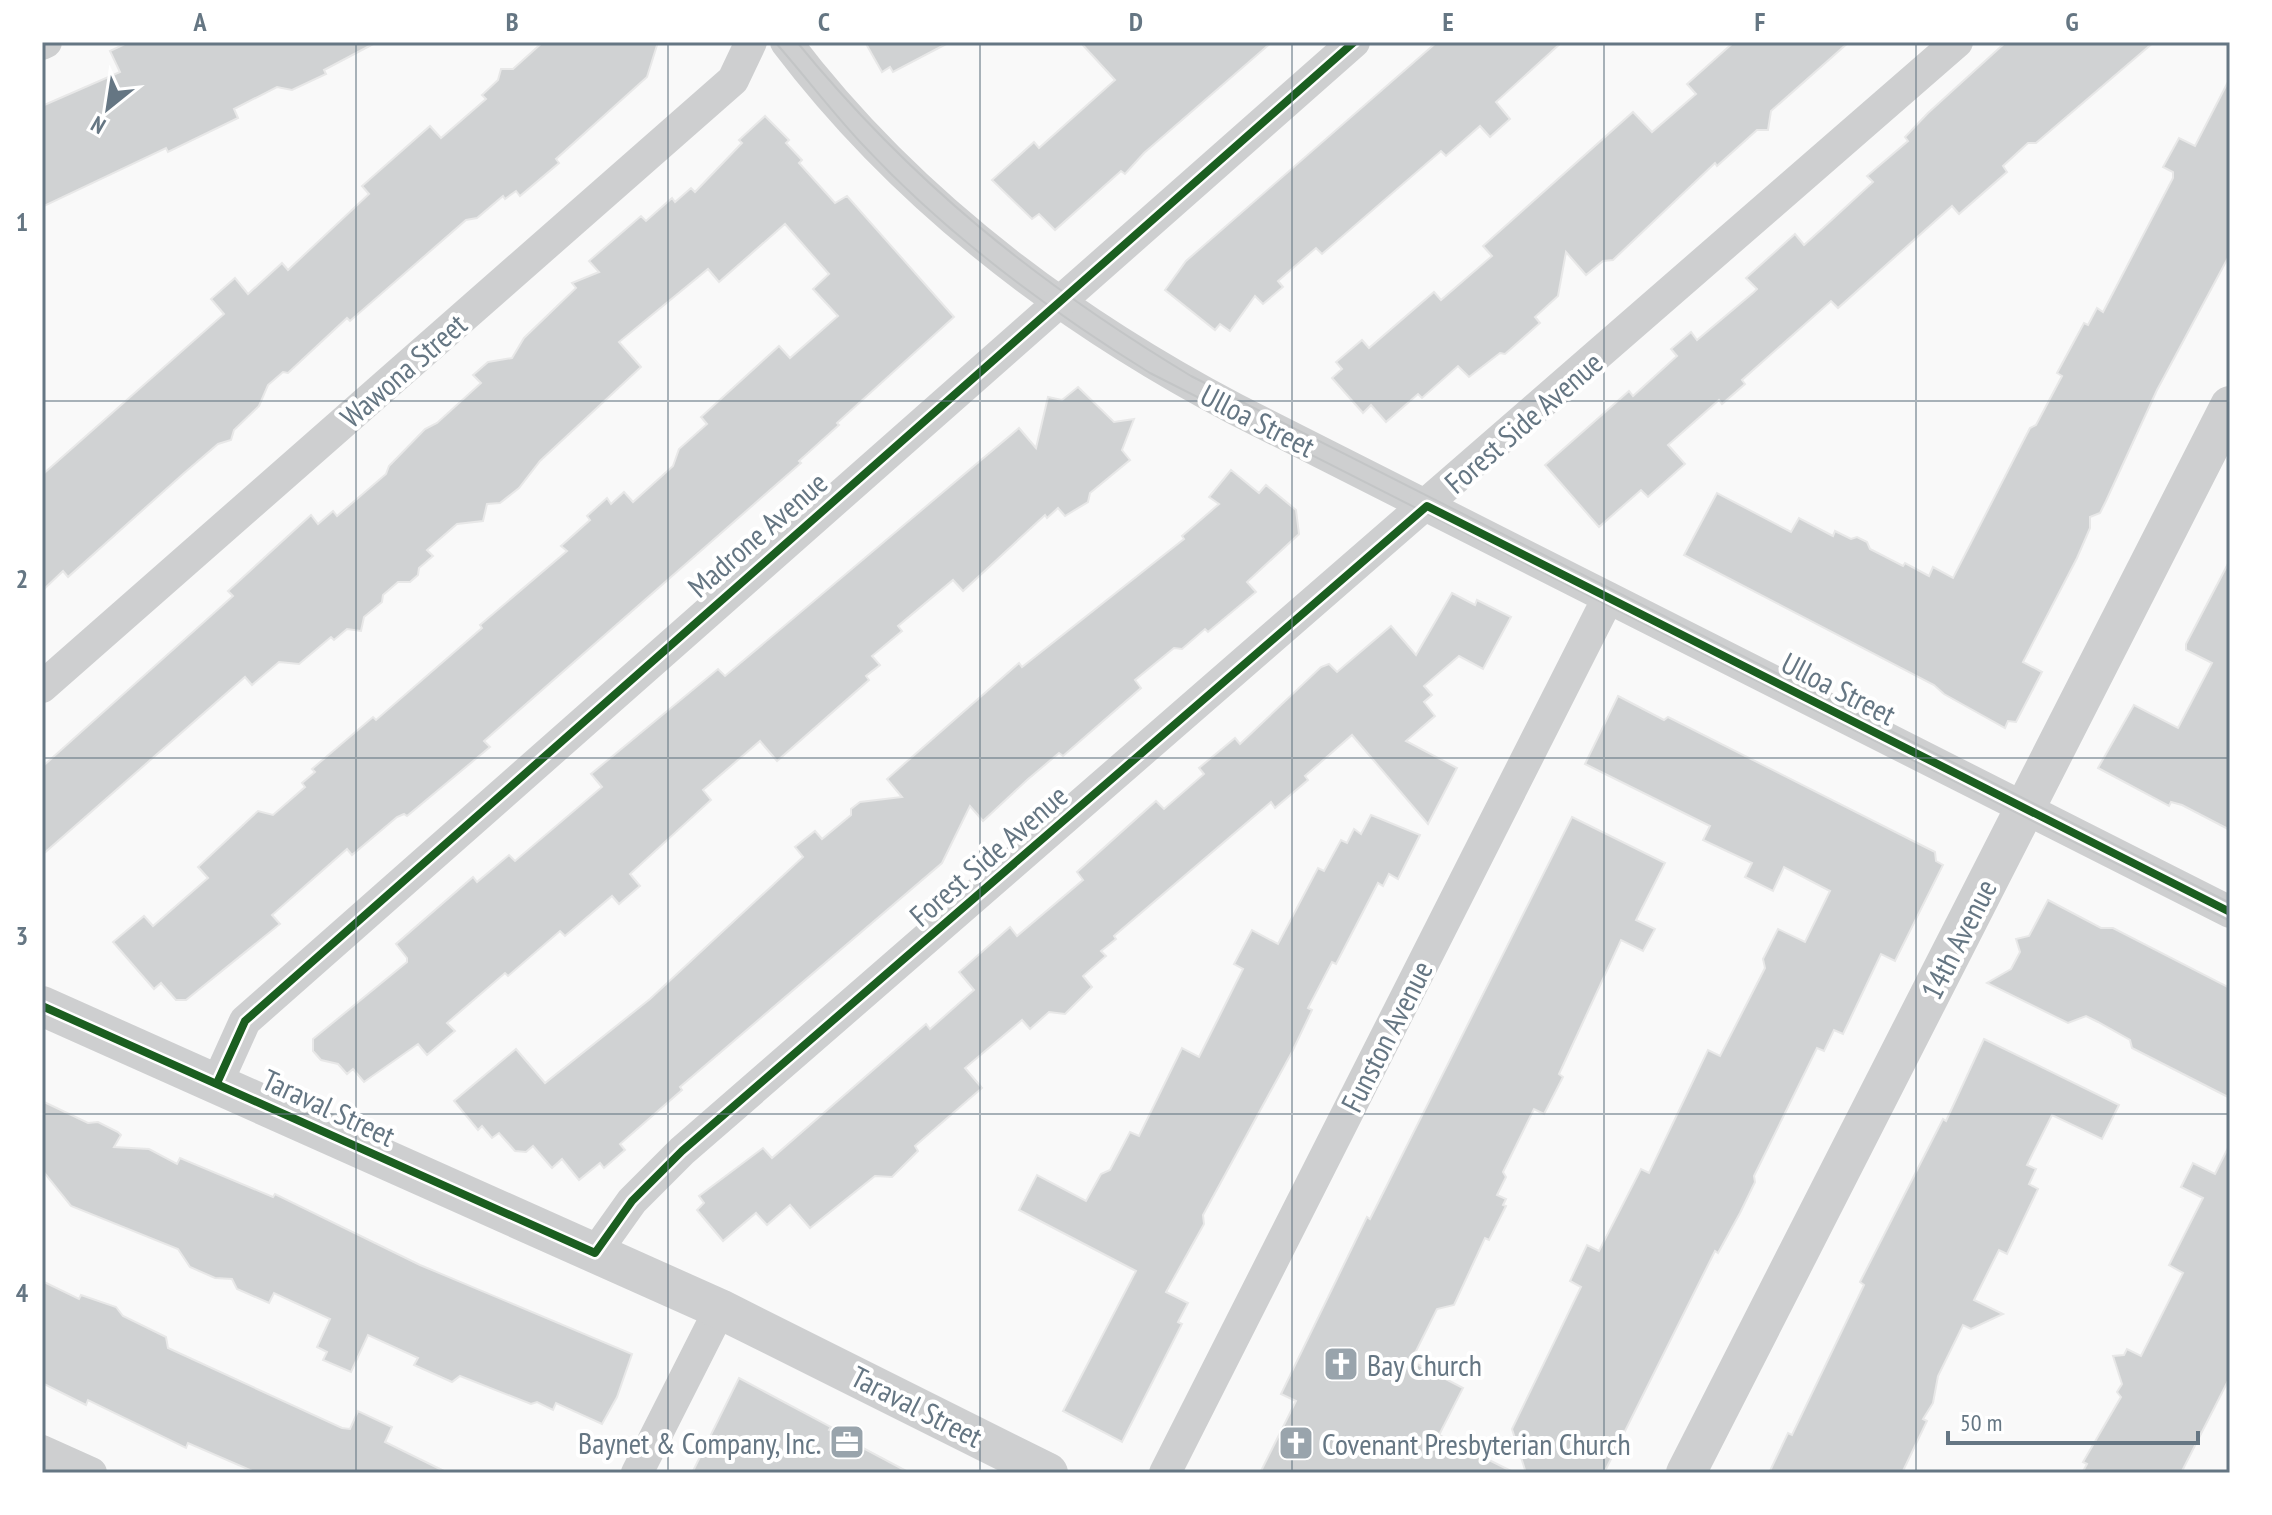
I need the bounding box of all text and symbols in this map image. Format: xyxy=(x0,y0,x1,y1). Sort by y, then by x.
text: A xyxy=(192,5,207,38)
text: B xyxy=(506,5,519,38)
text: C xyxy=(818,5,830,38)
text: D xyxy=(1129,5,1143,38)
text: E xyxy=(1442,5,1454,38)
text: F xyxy=(1755,5,1766,38)
text: G xyxy=(2065,5,2079,38)
north arrow xyxy=(68,68,148,148)
text: N xyxy=(86,110,110,140)
text: 1 xyxy=(16,205,28,238)
street label: Wawona Street xyxy=(332,304,475,436)
street label: Forest Side Avenue xyxy=(1436,343,1610,501)
street label: Ulloa Street xyxy=(1194,375,1322,466)
street label: Madrone Avenue xyxy=(679,463,835,605)
text: 2 xyxy=(16,562,28,595)
street label: Ulloa Street xyxy=(1775,643,1903,734)
street label: Forest Side Avenue xyxy=(901,776,1075,934)
street label: 14th Avenue xyxy=(1911,872,2005,1006)
text: 3 xyxy=(16,919,28,952)
street label: Funston Avenue xyxy=(1331,954,1441,1118)
street label: Taraval Street xyxy=(256,1059,402,1155)
text: 4 xyxy=(16,1276,29,1309)
church icon: Bay Church xyxy=(1322,1345,1360,1383)
place label: Bay Church xyxy=(1367,1345,1482,1384)
street label: Taraval Street xyxy=(845,1356,990,1456)
scale bar xyxy=(1948,1395,2198,1445)
text: 50 m xyxy=(1960,1407,2002,1438)
place label: Baynet & Company, Inc. xyxy=(578,1423,821,1462)
office icon: Baynet & Company, Inc. xyxy=(828,1423,866,1461)
church icon: Covenant Presbyterian Church xyxy=(1277,1424,1315,1462)
place label: Covenant Presbyterian Church xyxy=(1322,1424,1631,1463)

